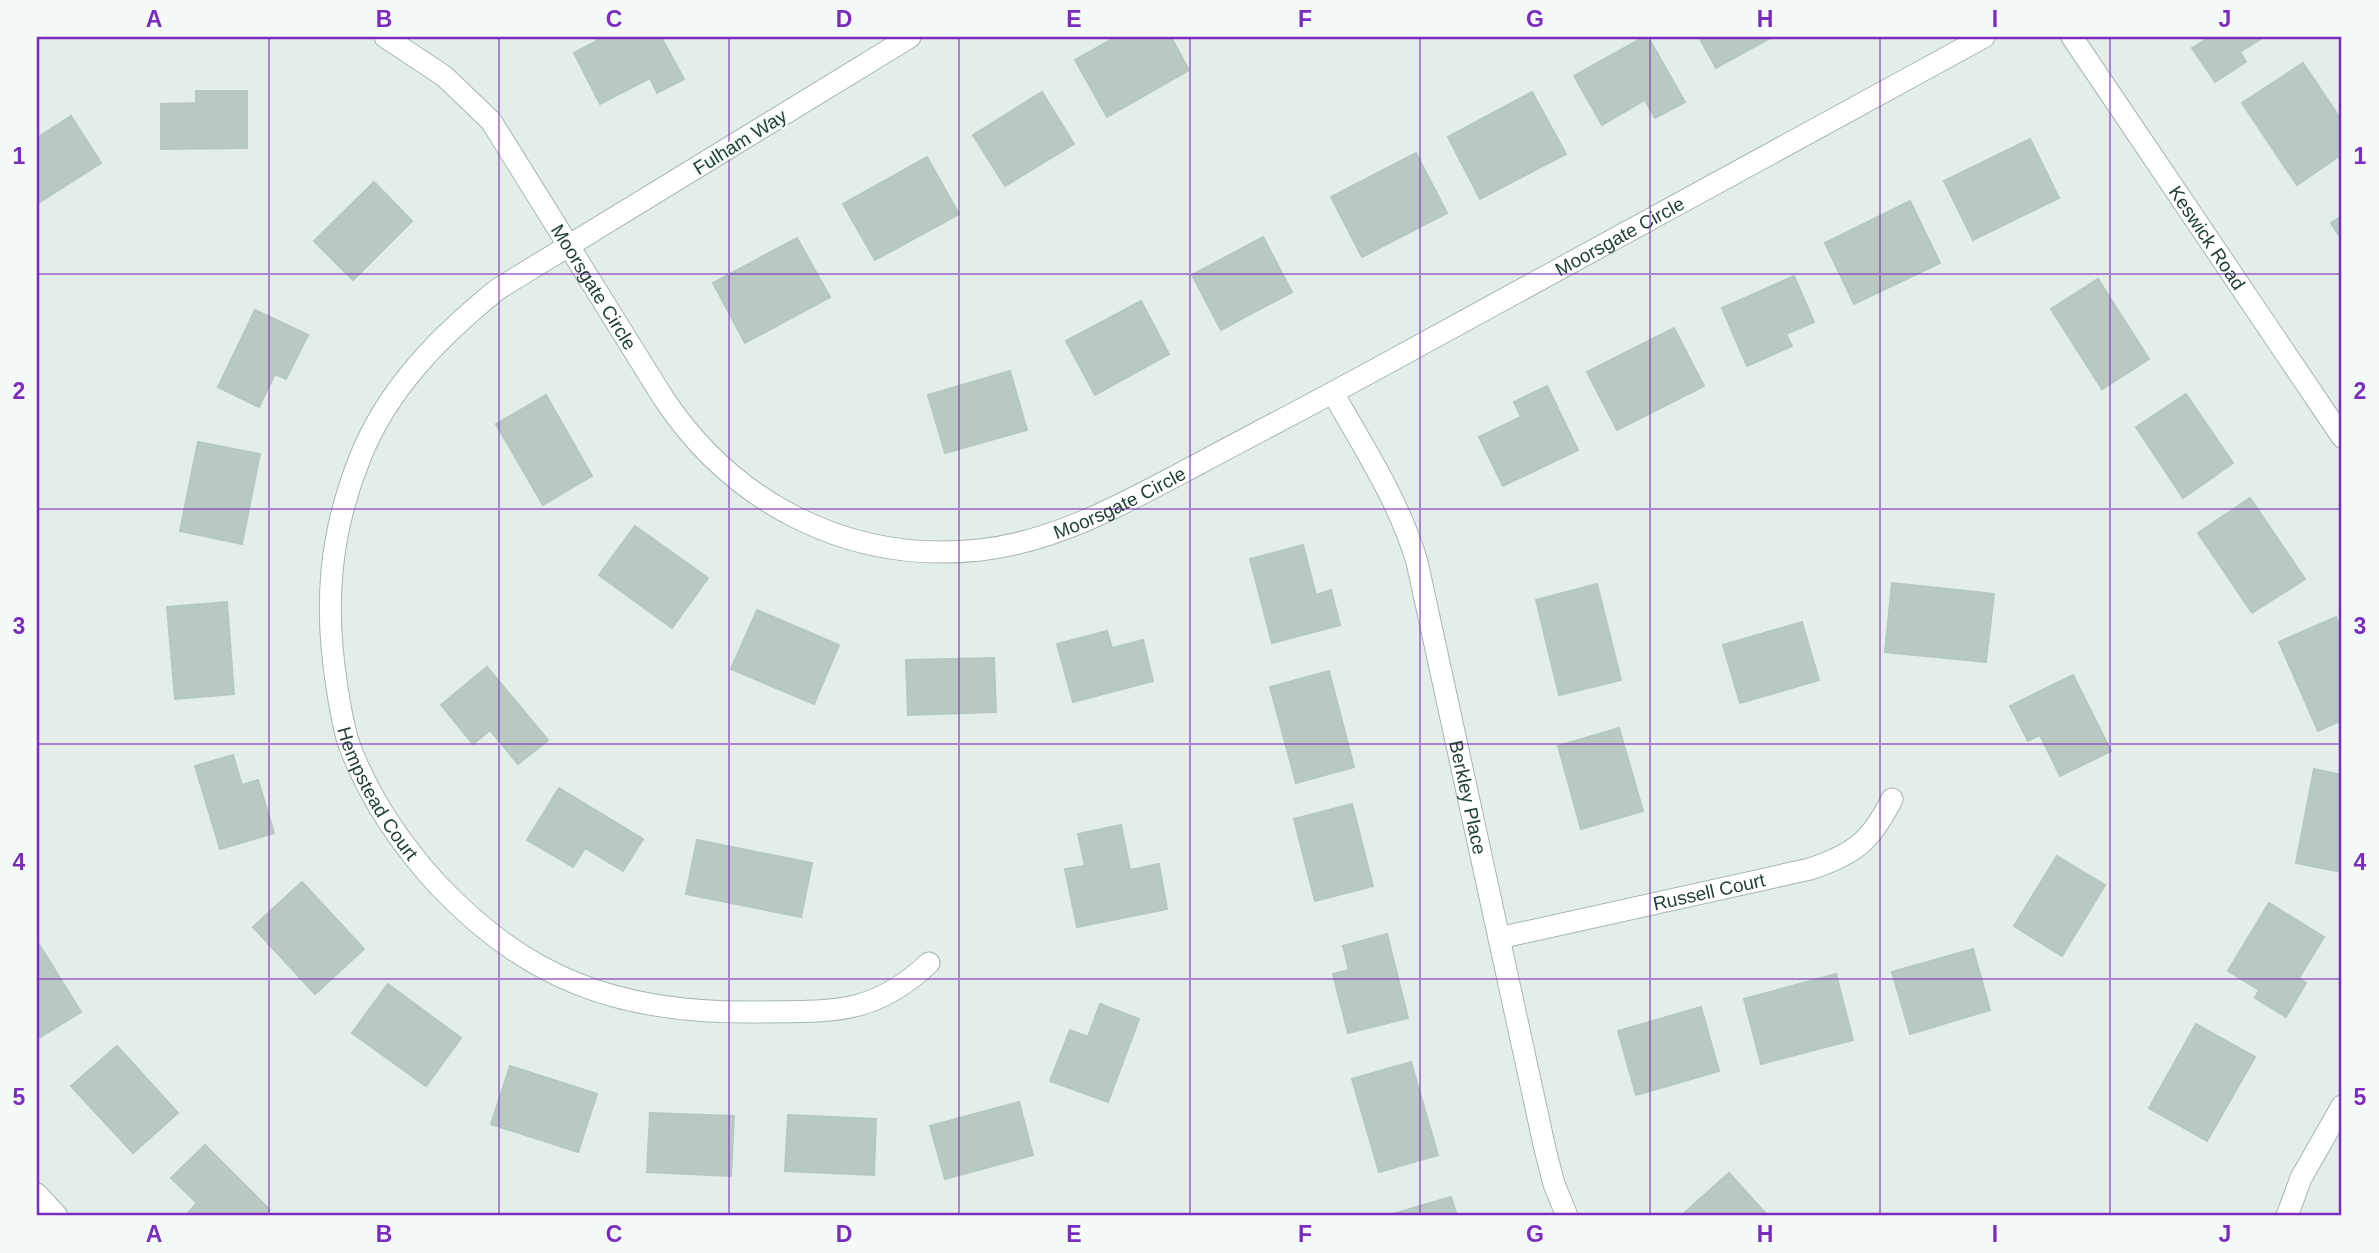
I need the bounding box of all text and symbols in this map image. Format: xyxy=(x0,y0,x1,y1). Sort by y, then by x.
text: A xyxy=(146,6,162,32)
text: B xyxy=(376,6,392,32)
text: C xyxy=(606,6,622,32)
text: D xyxy=(836,6,852,32)
text: E xyxy=(1066,6,1082,32)
text: F xyxy=(1298,6,1312,32)
text: G xyxy=(1526,6,1544,32)
text: H xyxy=(1757,6,1773,32)
text: I xyxy=(1992,6,1998,32)
text: J xyxy=(2219,6,2231,32)
street label: Fulham Way xyxy=(690,105,791,179)
text: 1 xyxy=(13,143,26,169)
text: 1 xyxy=(2354,143,2367,169)
street label: Keswick Road xyxy=(2165,182,2250,293)
street label: Moorsgate Circle xyxy=(1551,192,1688,280)
street label: Moorsgate Circle xyxy=(547,220,641,353)
text: 2 xyxy=(13,378,25,404)
text: 2 xyxy=(2354,378,2366,404)
street label: Moorsgate Circle xyxy=(1050,462,1189,543)
text: 3 xyxy=(13,613,25,639)
text: 3 xyxy=(2354,613,2366,639)
street label: Hempstead Court xyxy=(334,724,423,864)
street label: Berkley Place xyxy=(1446,738,1491,856)
text: 4 xyxy=(13,849,26,875)
text: 4 xyxy=(2354,849,2367,875)
street label: Russell Court xyxy=(1651,869,1768,914)
text: 5 xyxy=(13,1084,26,1110)
text: 5 xyxy=(2354,1084,2367,1110)
text: A xyxy=(146,1221,162,1247)
text: B xyxy=(376,1221,392,1247)
text: C xyxy=(606,1221,622,1247)
text: D xyxy=(836,1221,852,1247)
text: E xyxy=(1066,1221,1082,1247)
text: F xyxy=(1298,1221,1312,1247)
text: G xyxy=(1526,1221,1544,1247)
text: H xyxy=(1757,1221,1773,1247)
text: I xyxy=(1992,1221,1998,1247)
text: J xyxy=(2219,1221,2231,1247)

